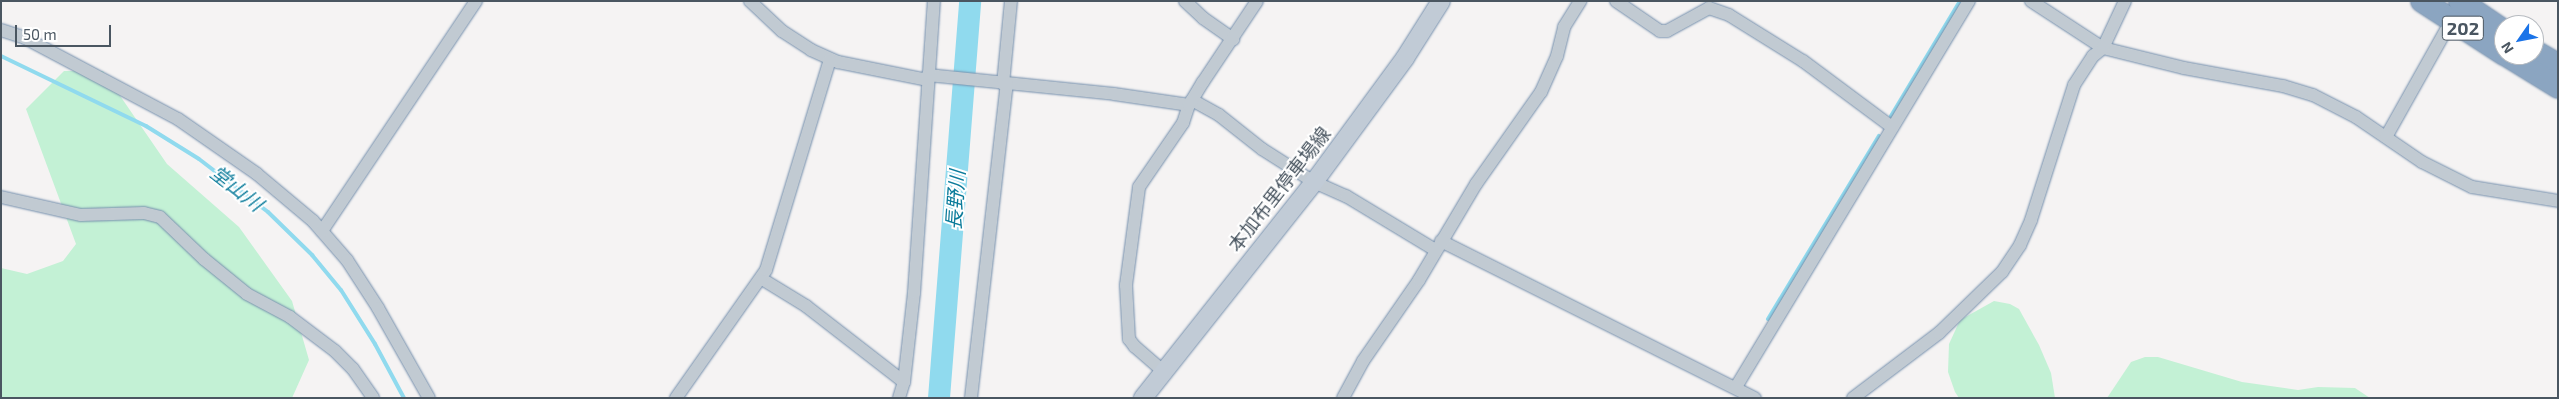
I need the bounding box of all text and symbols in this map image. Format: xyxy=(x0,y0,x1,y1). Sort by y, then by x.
road number: 202 xyxy=(2442,12,2484,44)
scale bar xyxy=(18,15,114,47)
north arrow xyxy=(2494,15,2544,65)
text: 50 m xyxy=(23,25,57,43)
text: N xyxy=(2497,39,2517,57)
street label: 本加布里停車場線 xyxy=(1223,122,1335,256)
water label: 堂山川 xyxy=(206,160,268,216)
water label: 長野川 xyxy=(941,169,969,231)

